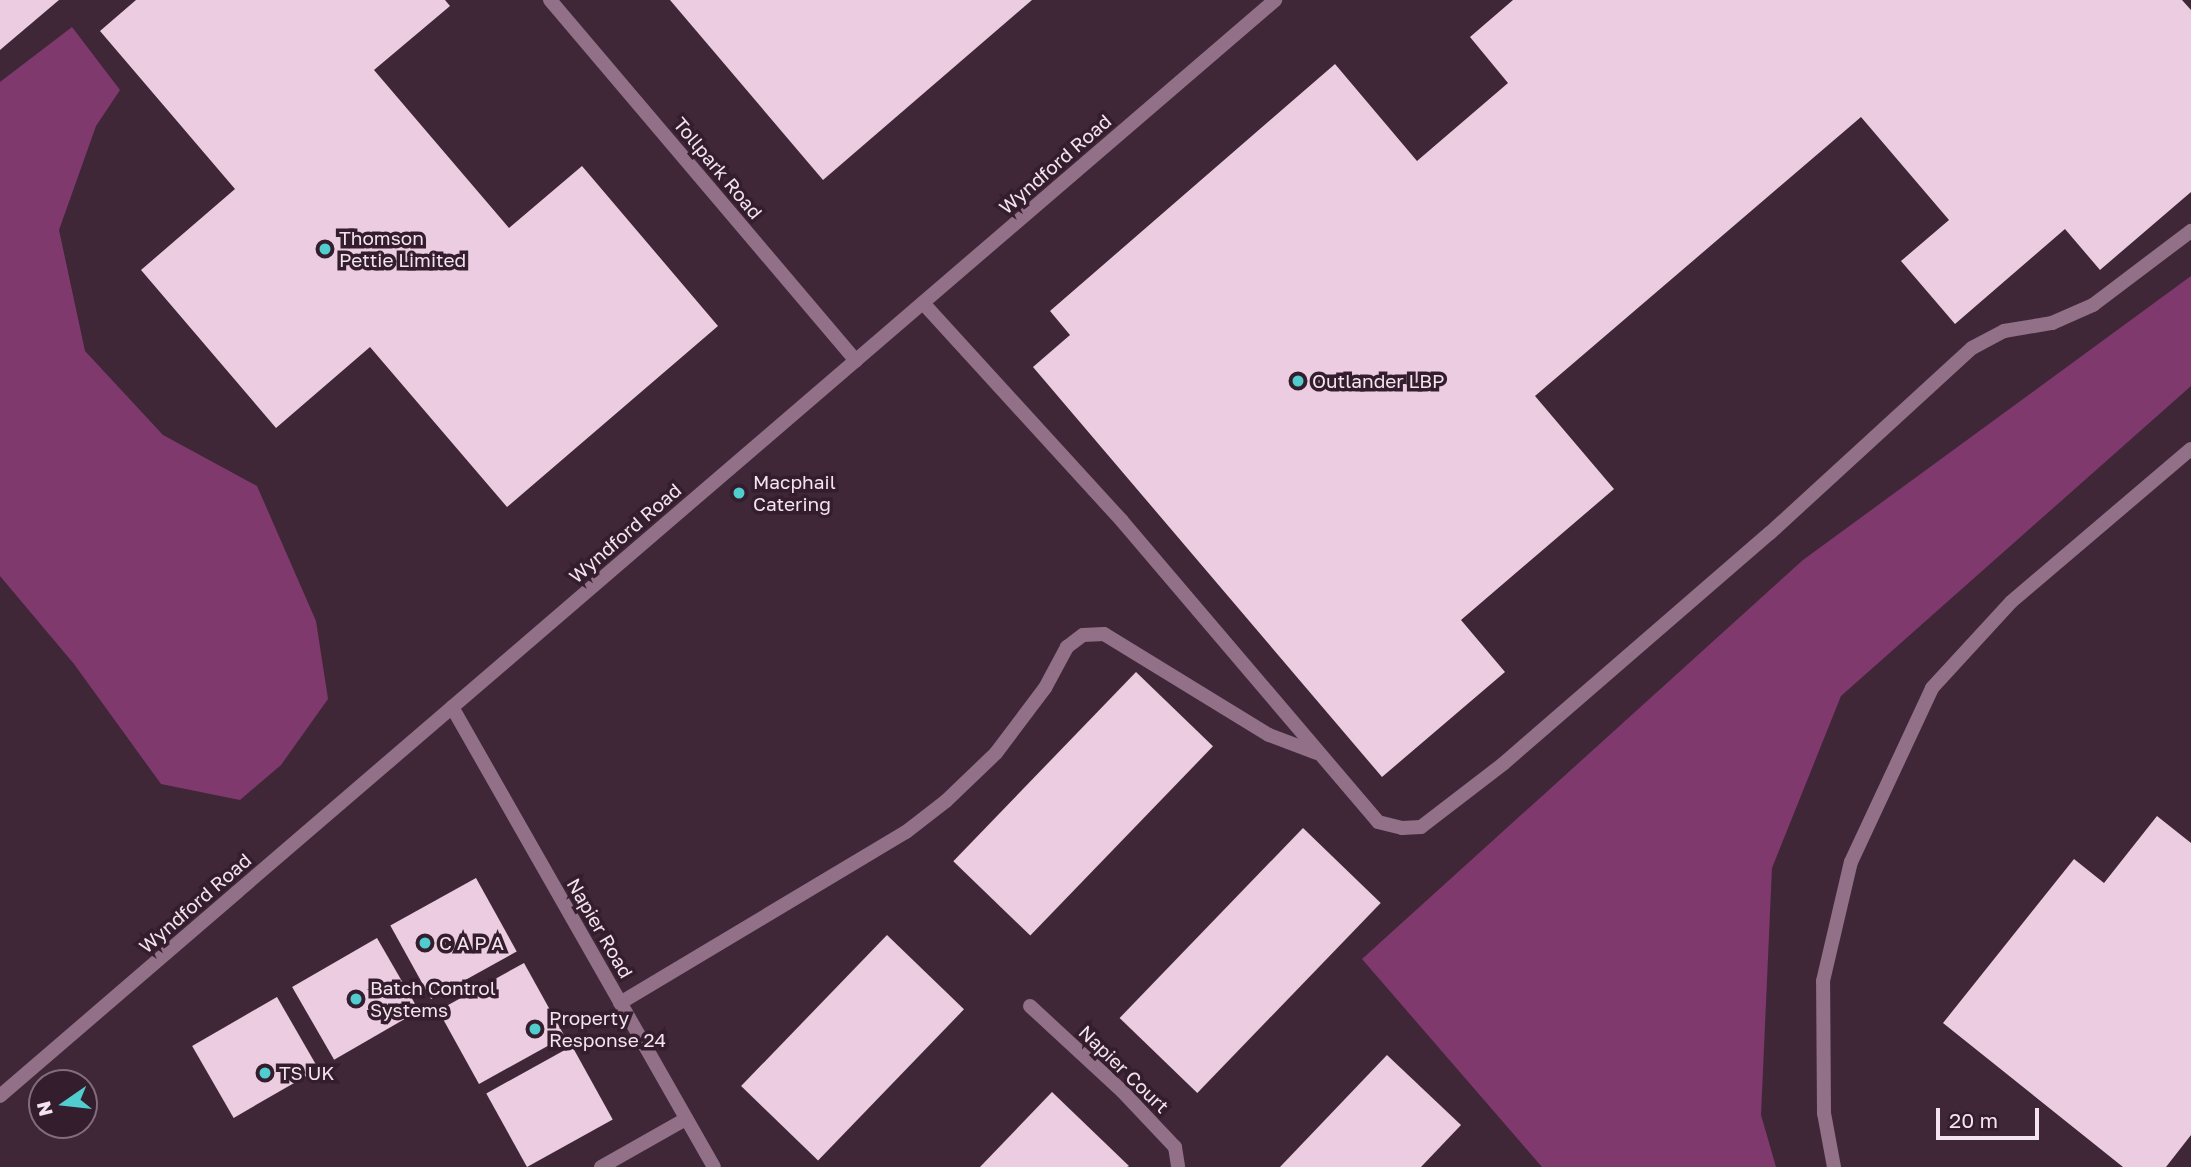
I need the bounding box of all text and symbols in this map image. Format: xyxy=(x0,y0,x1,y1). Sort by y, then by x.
street label: Wyndford Road xyxy=(994,109,1116,219)
street label: Tollpark Road xyxy=(669,113,767,223)
place label: Thomson Pettie Limited xyxy=(339,227,466,271)
marker: Thomson Pettie Limited xyxy=(317,241,333,257)
place label: Outlander LBP xyxy=(1312,370,1445,392)
marker: Outlander LBP xyxy=(1290,373,1306,389)
place label: Macphail Catering xyxy=(753,471,836,515)
street label: Wyndford Road xyxy=(564,478,686,588)
marker: Macphail Catering xyxy=(731,485,747,501)
street label: Wyndford Road xyxy=(134,848,256,958)
street label: Napier Road xyxy=(562,874,638,982)
place label: C A P A xyxy=(439,932,504,954)
marker: C A P A xyxy=(417,935,433,951)
place label: Batch Control Systems xyxy=(370,977,496,1021)
marker: Batch Control Systems xyxy=(348,991,364,1007)
place label: Property Response 24 xyxy=(549,1007,666,1051)
street label: Napier Court xyxy=(1074,1020,1174,1118)
marker: Property Response 24 xyxy=(527,1021,543,1037)
place label: TS UK xyxy=(279,1062,334,1084)
marker: TS UK xyxy=(257,1065,273,1081)
north arrow xyxy=(28,1069,98,1139)
scale bar xyxy=(1939,1094,2042,1138)
text: N xyxy=(31,1099,57,1119)
text: 20 m xyxy=(1949,1107,1998,1133)

